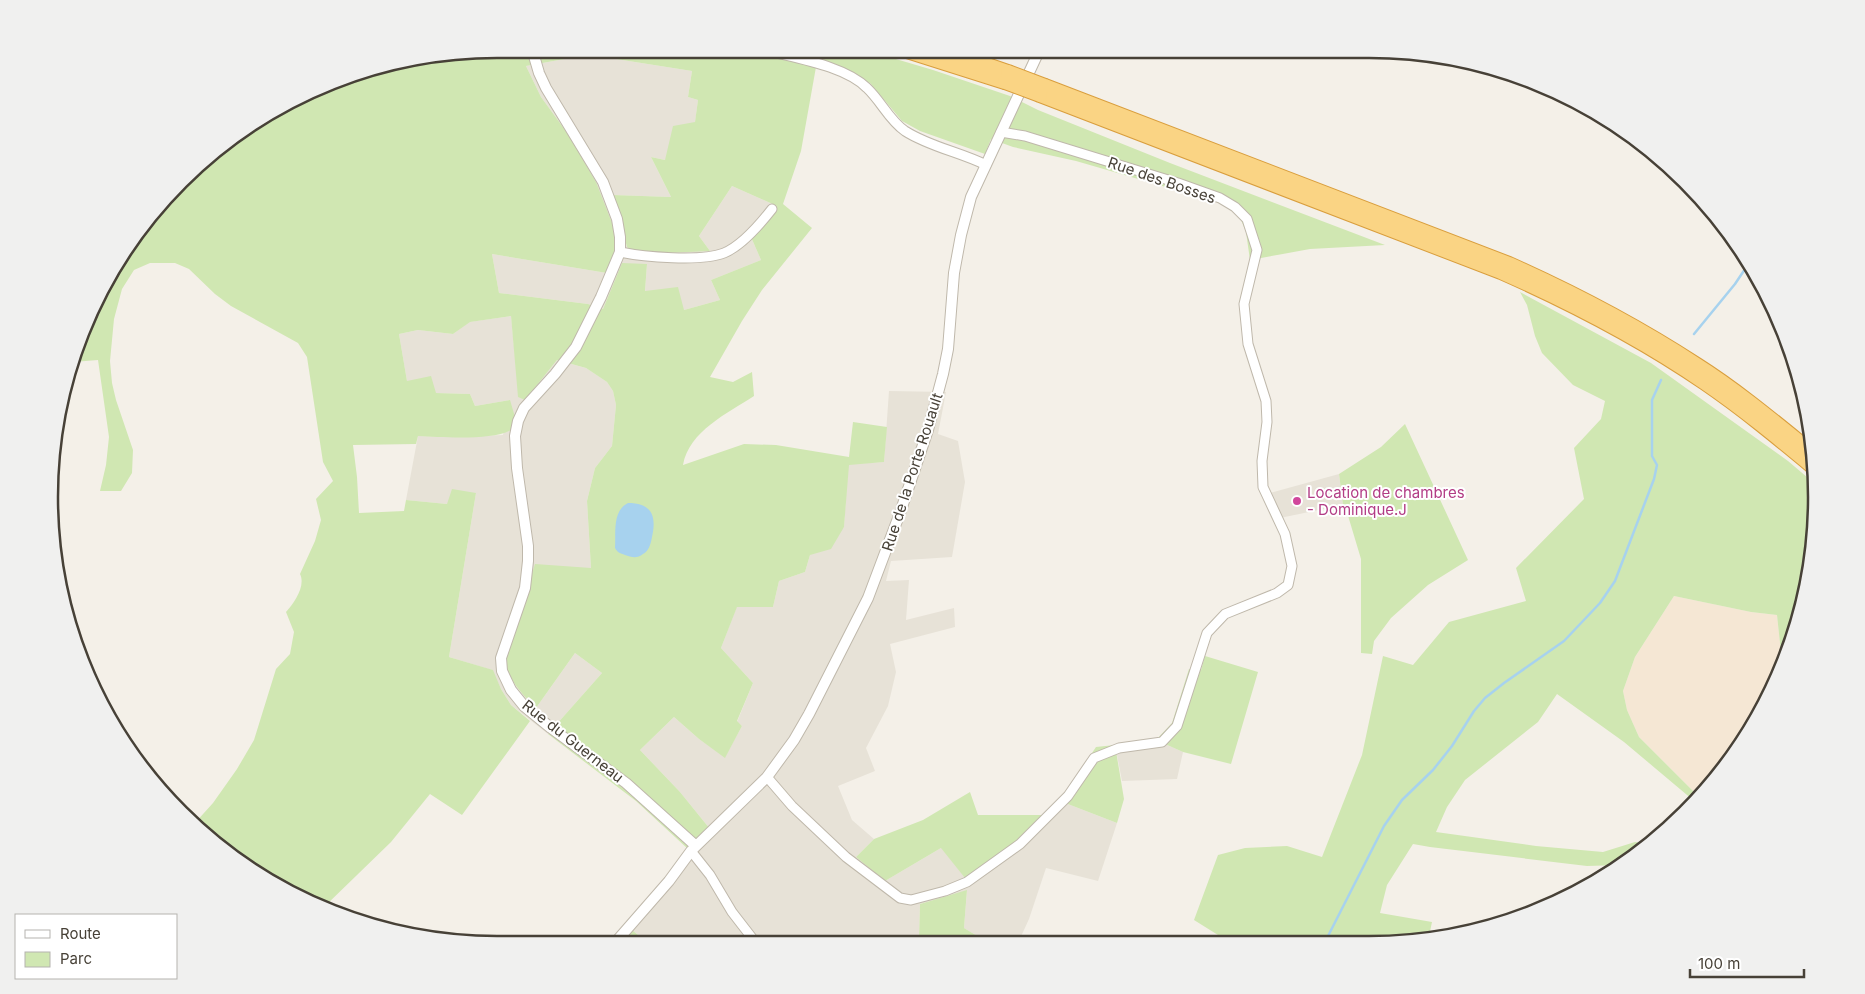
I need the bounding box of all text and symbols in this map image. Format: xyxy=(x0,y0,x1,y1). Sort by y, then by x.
street label: Rue des Bosses xyxy=(1106,153,1219,207)
street label: Rue de la Porte Rouault xyxy=(877,390,947,554)
place label: Location de chambres - Dominique.J xyxy=(1307,483,1465,519)
marker: Location de chambres - Dominique.J xyxy=(1291,495,1303,507)
street label: Rue du Guerneau xyxy=(518,695,628,787)
legend xyxy=(15,914,178,979)
text: Route xyxy=(60,924,101,943)
scale bar xyxy=(1690,946,1804,978)
text: Parc xyxy=(60,949,92,968)
text: 100 m xyxy=(1698,954,1740,973)

